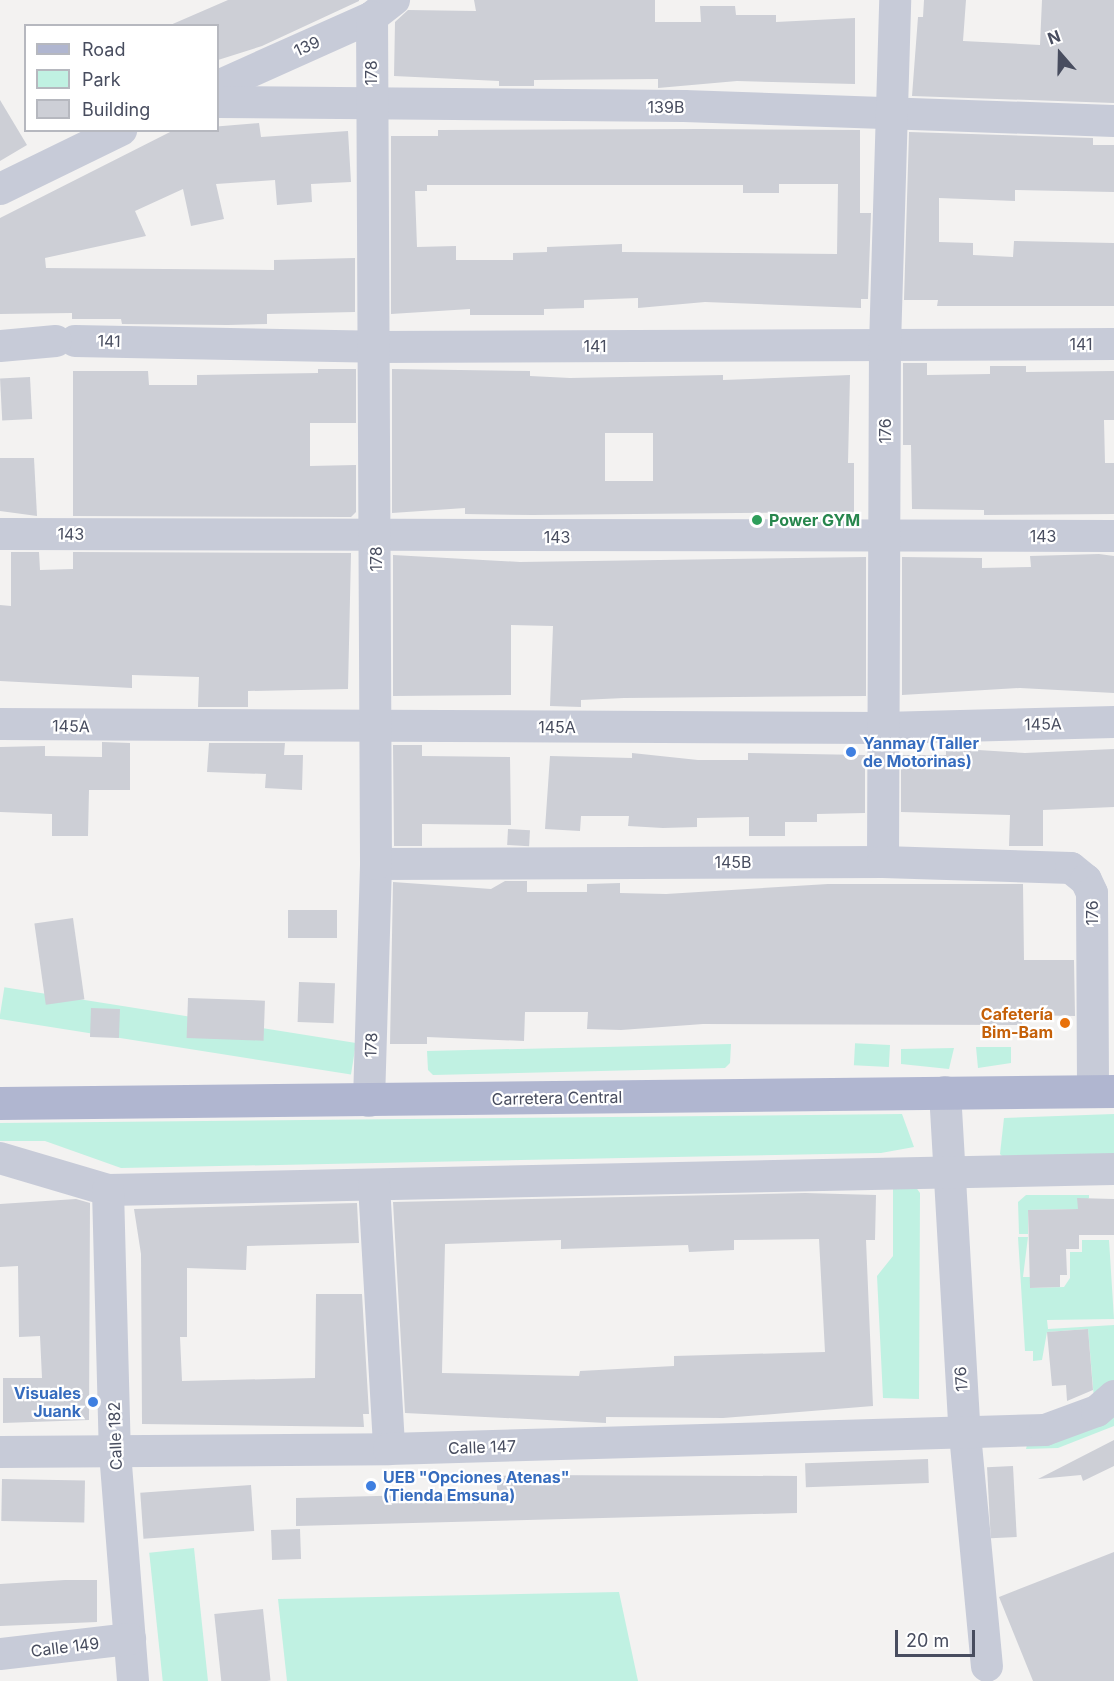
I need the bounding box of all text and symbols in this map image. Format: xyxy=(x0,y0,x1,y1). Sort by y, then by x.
legend xyxy=(24,24,219,132)
north arrow xyxy=(1030,24,1090,84)
text: N xyxy=(1045,26,1063,49)
street label: 139 xyxy=(291,32,323,60)
text: Road xyxy=(82,39,125,60)
street label: 178 xyxy=(361,60,381,86)
text: Park xyxy=(82,69,121,90)
street label: 139B xyxy=(648,97,684,117)
text: Building xyxy=(82,99,150,120)
street label: 141 xyxy=(97,331,121,351)
street label: 141 xyxy=(1069,334,1093,354)
street label: 141 xyxy=(583,336,607,356)
street label: 176 xyxy=(875,418,895,444)
place label: Power GYM xyxy=(769,510,860,530)
marker: Power GYM xyxy=(750,513,764,527)
street label: 143 xyxy=(57,524,85,544)
street label: 143 xyxy=(1030,526,1056,546)
street label: 143 xyxy=(544,527,570,547)
street label: 178 xyxy=(366,546,386,572)
street label: 145A xyxy=(1024,714,1062,734)
street label: 145A xyxy=(52,716,90,736)
street label: 145A xyxy=(538,717,576,737)
place label: Yanmay (Taller de Motorinas) xyxy=(863,733,979,771)
marker: Yanmay (Taller de Motorinas) xyxy=(844,745,858,759)
street label: 145B xyxy=(714,852,752,872)
street label: 176 xyxy=(1082,900,1102,926)
place label: Cafetería Bim-Bam xyxy=(981,1004,1053,1042)
marker: Cafetería Bim-Bam xyxy=(1058,1016,1072,1030)
street label: 178 xyxy=(361,1032,381,1058)
street label: Carretera Central xyxy=(492,1087,622,1109)
street label: 176 xyxy=(951,1366,971,1392)
place label: Visuales Juank xyxy=(14,1383,81,1421)
marker: Visuales Juank xyxy=(86,1395,100,1409)
street label: Calle 182 xyxy=(104,1401,126,1471)
street label: Calle 147 xyxy=(448,1436,516,1458)
place label: UEB "Opciones Atenas" (Tienda Emsuna) xyxy=(383,1467,570,1505)
marker: UEB "Opciones Atenas" (Tienda Emsuna) xyxy=(364,1479,378,1493)
scale bar xyxy=(898,1618,978,1656)
text: 20 m xyxy=(906,1630,949,1651)
street label: Calle 149 xyxy=(30,1633,100,1661)

